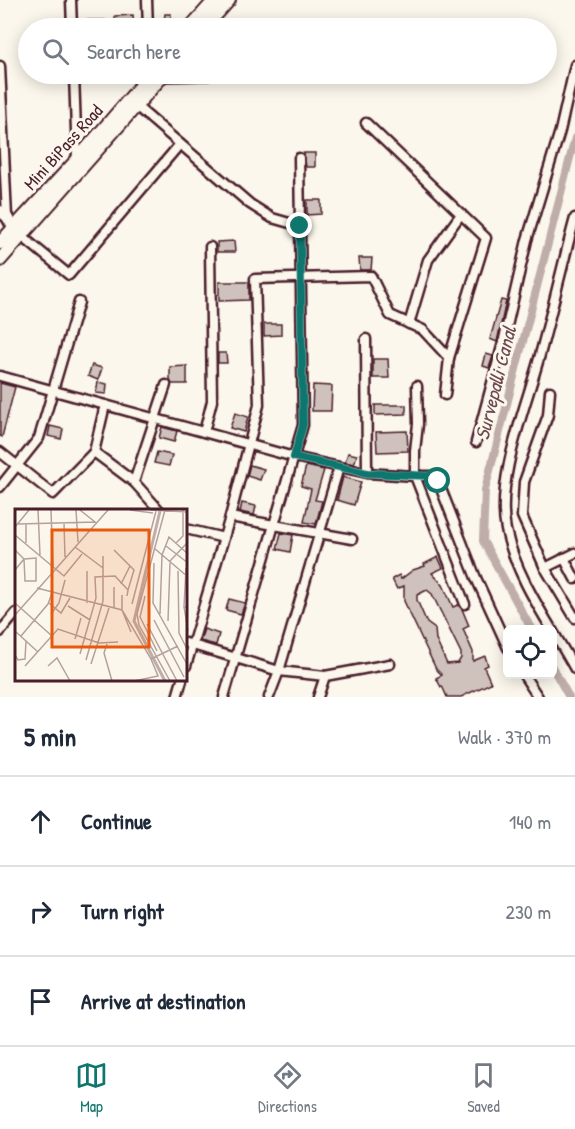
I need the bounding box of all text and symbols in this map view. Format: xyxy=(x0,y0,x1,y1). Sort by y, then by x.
search box xyxy=(18,18,557,84)
icon: search xyxy=(39,35,72,68)
text: Search here xyxy=(87,36,181,66)
street label: Mini BiPass Road xyxy=(18,99,108,195)
route end xyxy=(286,212,312,238)
water label: Survepalli Canal xyxy=(468,322,523,443)
route start xyxy=(424,467,450,493)
inset map xyxy=(15,509,188,682)
map controls xyxy=(503,625,557,679)
button: locate xyxy=(503,625,557,679)
text: 5 min xyxy=(24,719,76,754)
text: Walk · 370 m xyxy=(458,723,551,750)
icon: ahead xyxy=(24,805,57,838)
text: Continue xyxy=(81,806,152,836)
text: 140 m xyxy=(509,808,551,835)
icon: right xyxy=(24,895,57,928)
text: Turn right xyxy=(81,896,164,926)
text: 230 m xyxy=(506,898,551,925)
icon: arrive xyxy=(24,985,57,1018)
text: Arrive at destination xyxy=(81,986,246,1016)
tab: Map xyxy=(75,1059,108,1117)
tab: Directions xyxy=(258,1059,317,1117)
tab: Saved xyxy=(467,1059,500,1117)

